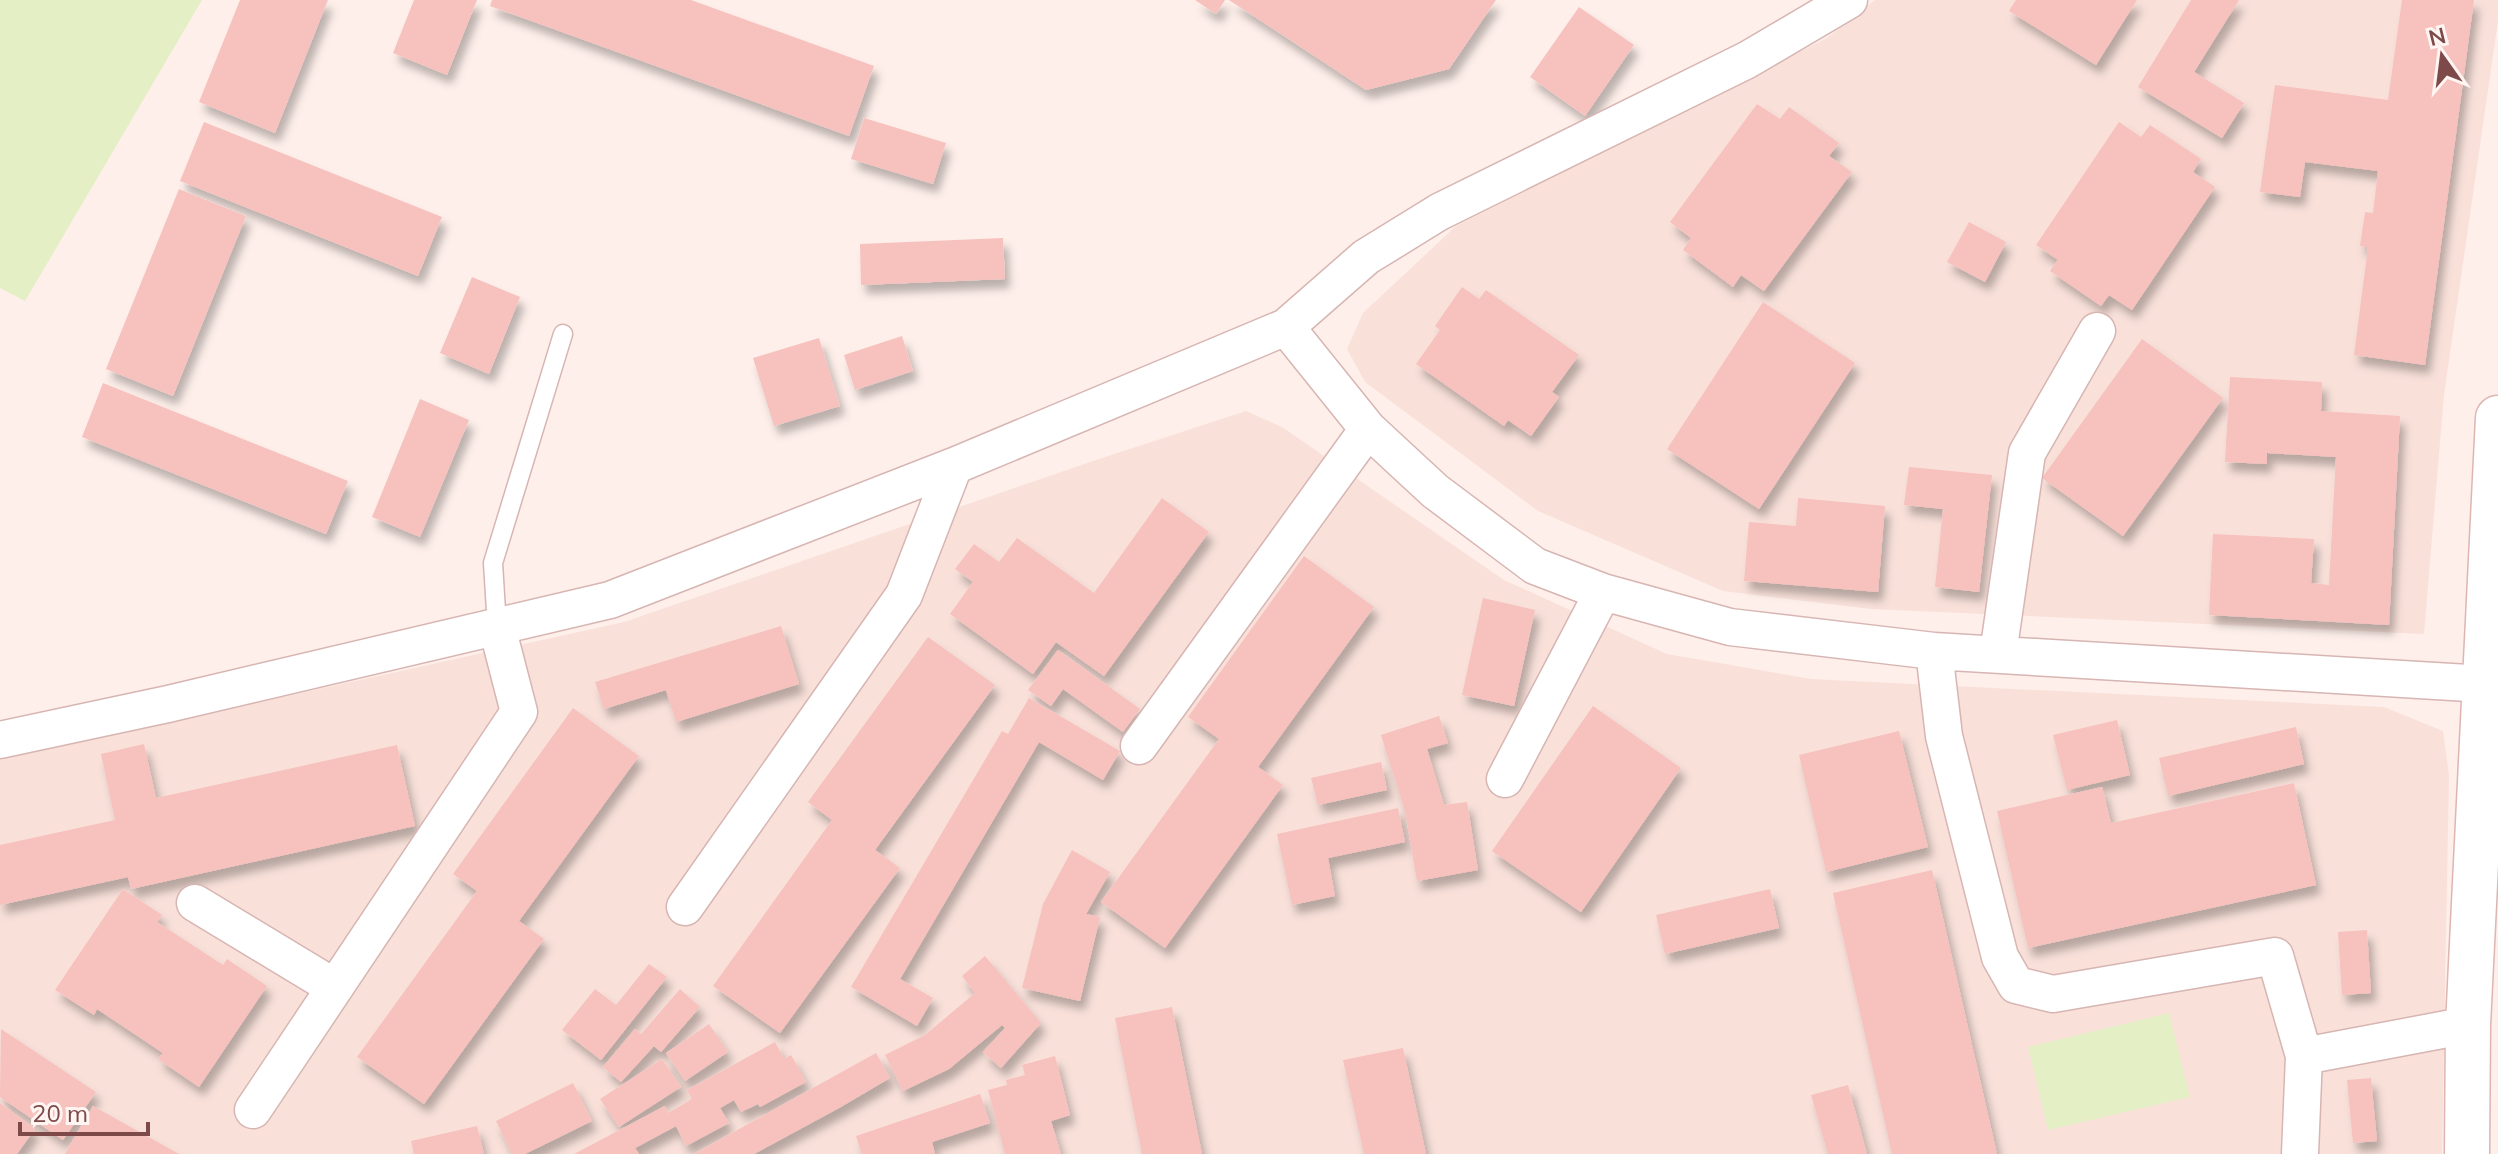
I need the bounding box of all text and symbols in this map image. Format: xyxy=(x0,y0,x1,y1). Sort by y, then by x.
north arrow xyxy=(2402,16,2482,96)
text: N xyxy=(2426,21,2449,52)
scale bar xyxy=(20,1086,148,1136)
text: 20 m xyxy=(32,1098,88,1128)

